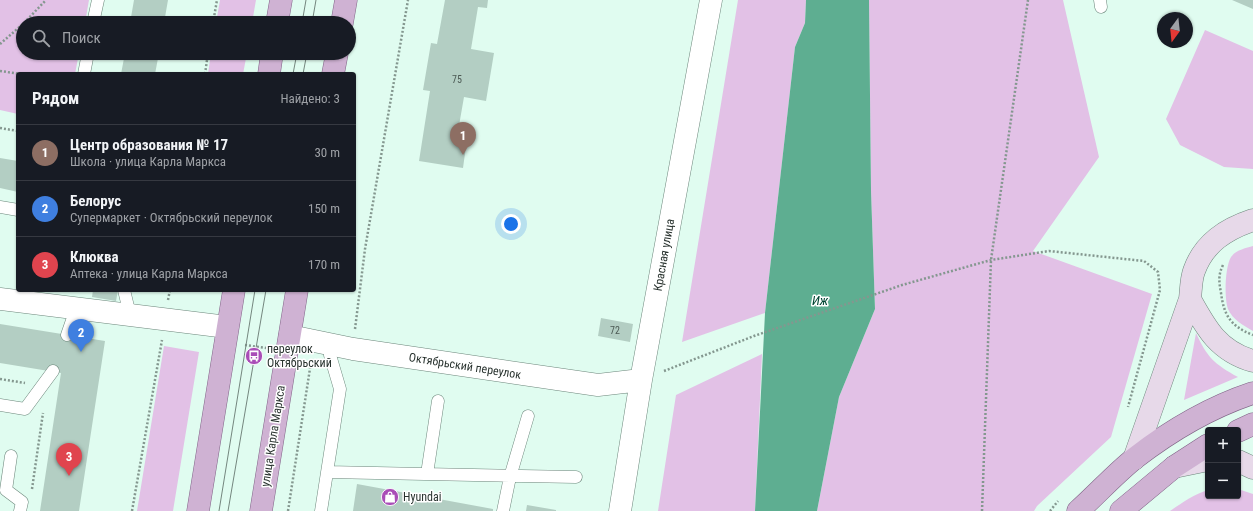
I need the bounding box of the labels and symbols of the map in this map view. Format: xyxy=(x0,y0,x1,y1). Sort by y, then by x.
north arrow xyxy=(1157,12,1193,48)
house number: 75 xyxy=(452,74,462,85)
pin: 1 xyxy=(450,122,476,155)
your location xyxy=(501,214,521,234)
street label: Красная улица xyxy=(651,217,677,292)
water label: Иж xyxy=(812,293,829,308)
pin: 2 xyxy=(68,319,94,352)
house number: 72 xyxy=(610,325,620,336)
place label: переулок Октябрьский xyxy=(267,342,332,370)
bus stop icon: переулок Октябрьский xyxy=(244,346,264,366)
street label: Октябрьский переулок xyxy=(408,350,522,382)
street label: улица Карла Маркса xyxy=(258,384,288,488)
pin: 3 xyxy=(56,443,82,476)
shop icon: Hyundai xyxy=(380,487,400,507)
place label: Hyundai xyxy=(403,490,442,504)

